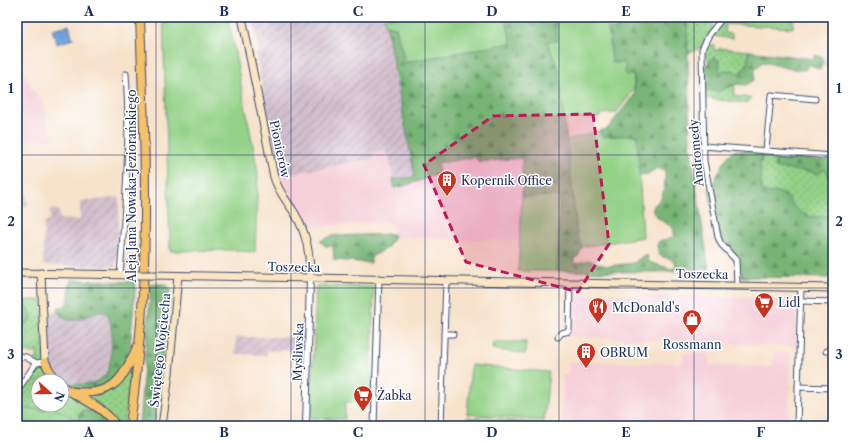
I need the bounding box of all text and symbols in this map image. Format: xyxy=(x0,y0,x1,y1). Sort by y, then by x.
text: A xyxy=(83,3,95,19)
text: B xyxy=(219,3,229,19)
text: C xyxy=(353,3,363,19)
text: D xyxy=(486,3,498,19)
text: E xyxy=(621,3,631,19)
text: F xyxy=(757,3,766,19)
text: 1 xyxy=(8,80,14,96)
text: 1 xyxy=(836,80,842,96)
street label: Aleja Jana Nowaka-Jeziorańskiego xyxy=(124,89,139,284)
street label: Andromedy xyxy=(686,118,707,188)
street label: Pionierów xyxy=(267,119,294,180)
building icon: Kopernik Office xyxy=(436,169,458,197)
place label: Kopernik Office xyxy=(461,173,552,188)
text: 2 xyxy=(7,213,15,229)
text: 2 xyxy=(835,213,843,229)
street label: Toszecka xyxy=(268,259,321,275)
street label: Toszecka xyxy=(676,266,729,282)
supermarket icon: Lidl xyxy=(753,291,775,319)
street label: Świętego Wojciecha xyxy=(146,292,174,408)
place label: Lidl xyxy=(778,295,801,310)
restaurant icon: McDonald's xyxy=(587,296,609,324)
place label: McDonald's xyxy=(612,300,680,315)
shop icon: Rossmann xyxy=(681,308,703,336)
street label: Myśliwska xyxy=(289,322,307,382)
place label: Rossmann xyxy=(662,337,722,352)
building icon: OBRUM xyxy=(575,341,597,369)
place label: OBRUM xyxy=(600,345,648,360)
text: 3 xyxy=(7,346,15,362)
text: 3 xyxy=(835,346,843,362)
north arrow xyxy=(30,373,70,413)
supermarket icon: Żabka xyxy=(352,384,374,412)
place label: Żabka xyxy=(377,387,412,403)
text: N xyxy=(51,390,68,404)
text: A xyxy=(83,424,95,440)
text: B xyxy=(219,424,229,440)
text: C xyxy=(353,424,363,440)
text: D xyxy=(486,424,498,440)
text: E xyxy=(621,424,631,440)
text: F xyxy=(757,424,766,440)

